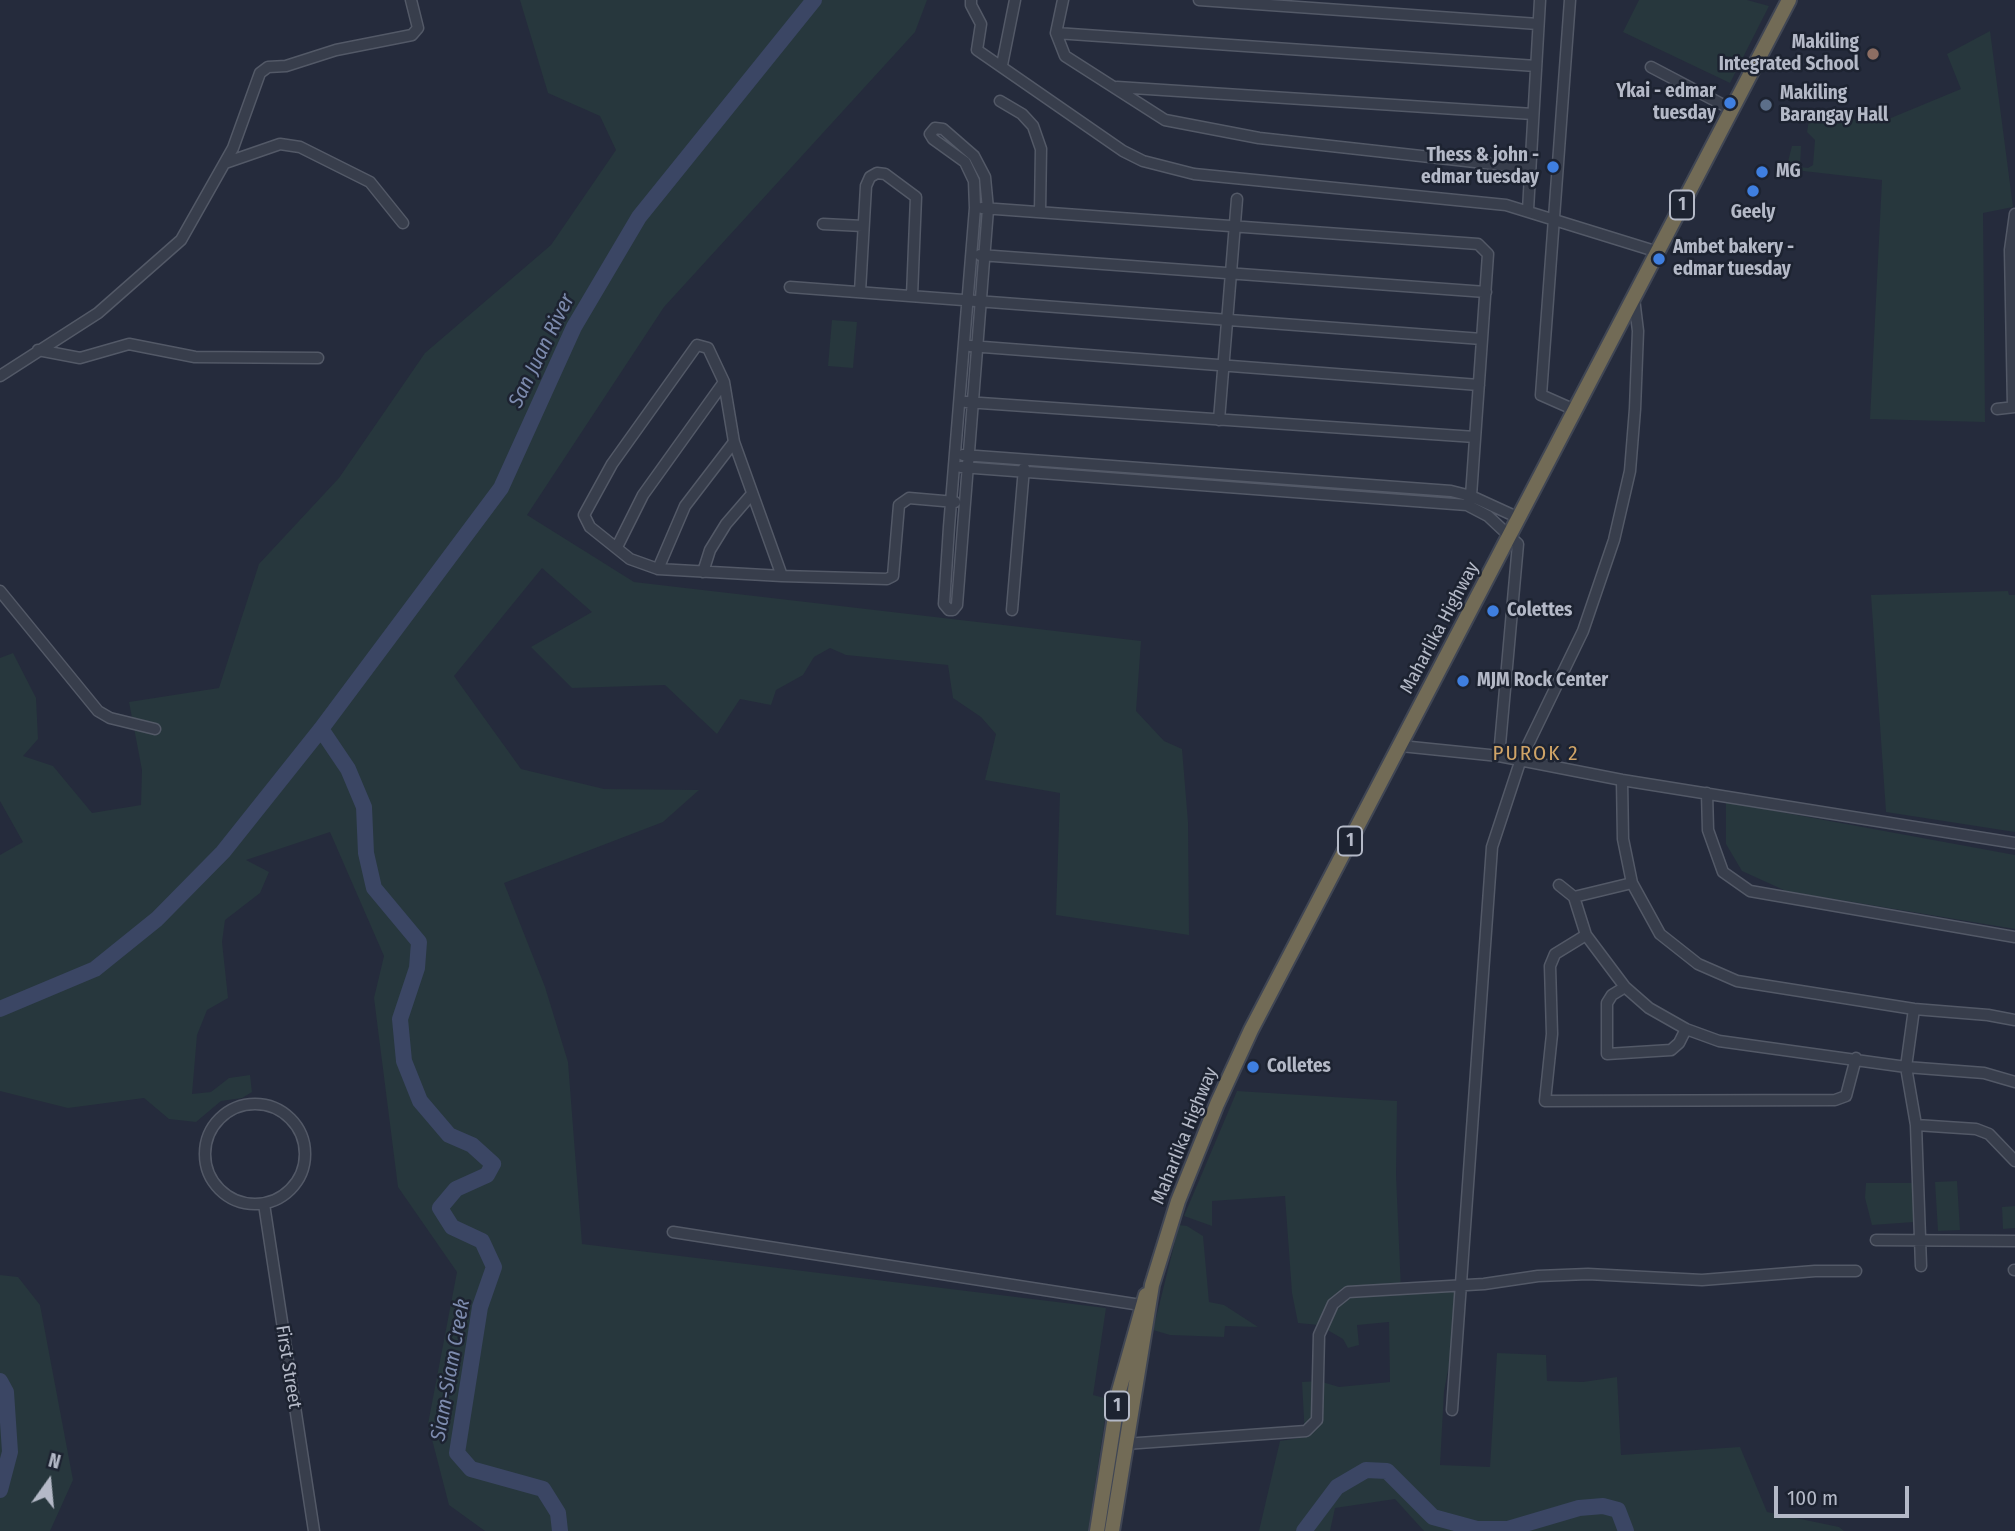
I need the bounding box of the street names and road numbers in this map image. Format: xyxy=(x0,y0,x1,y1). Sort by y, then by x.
road number: 1 xyxy=(1670,190,1694,220)
street label: Maharlika Highway xyxy=(1396,558,1484,698)
road number: 1 xyxy=(1338,826,1362,856)
street label: Maharlika Highway xyxy=(1147,1064,1223,1208)
street label: First Street xyxy=(270,1324,306,1410)
road number: 1 xyxy=(1105,1392,1129,1420)

